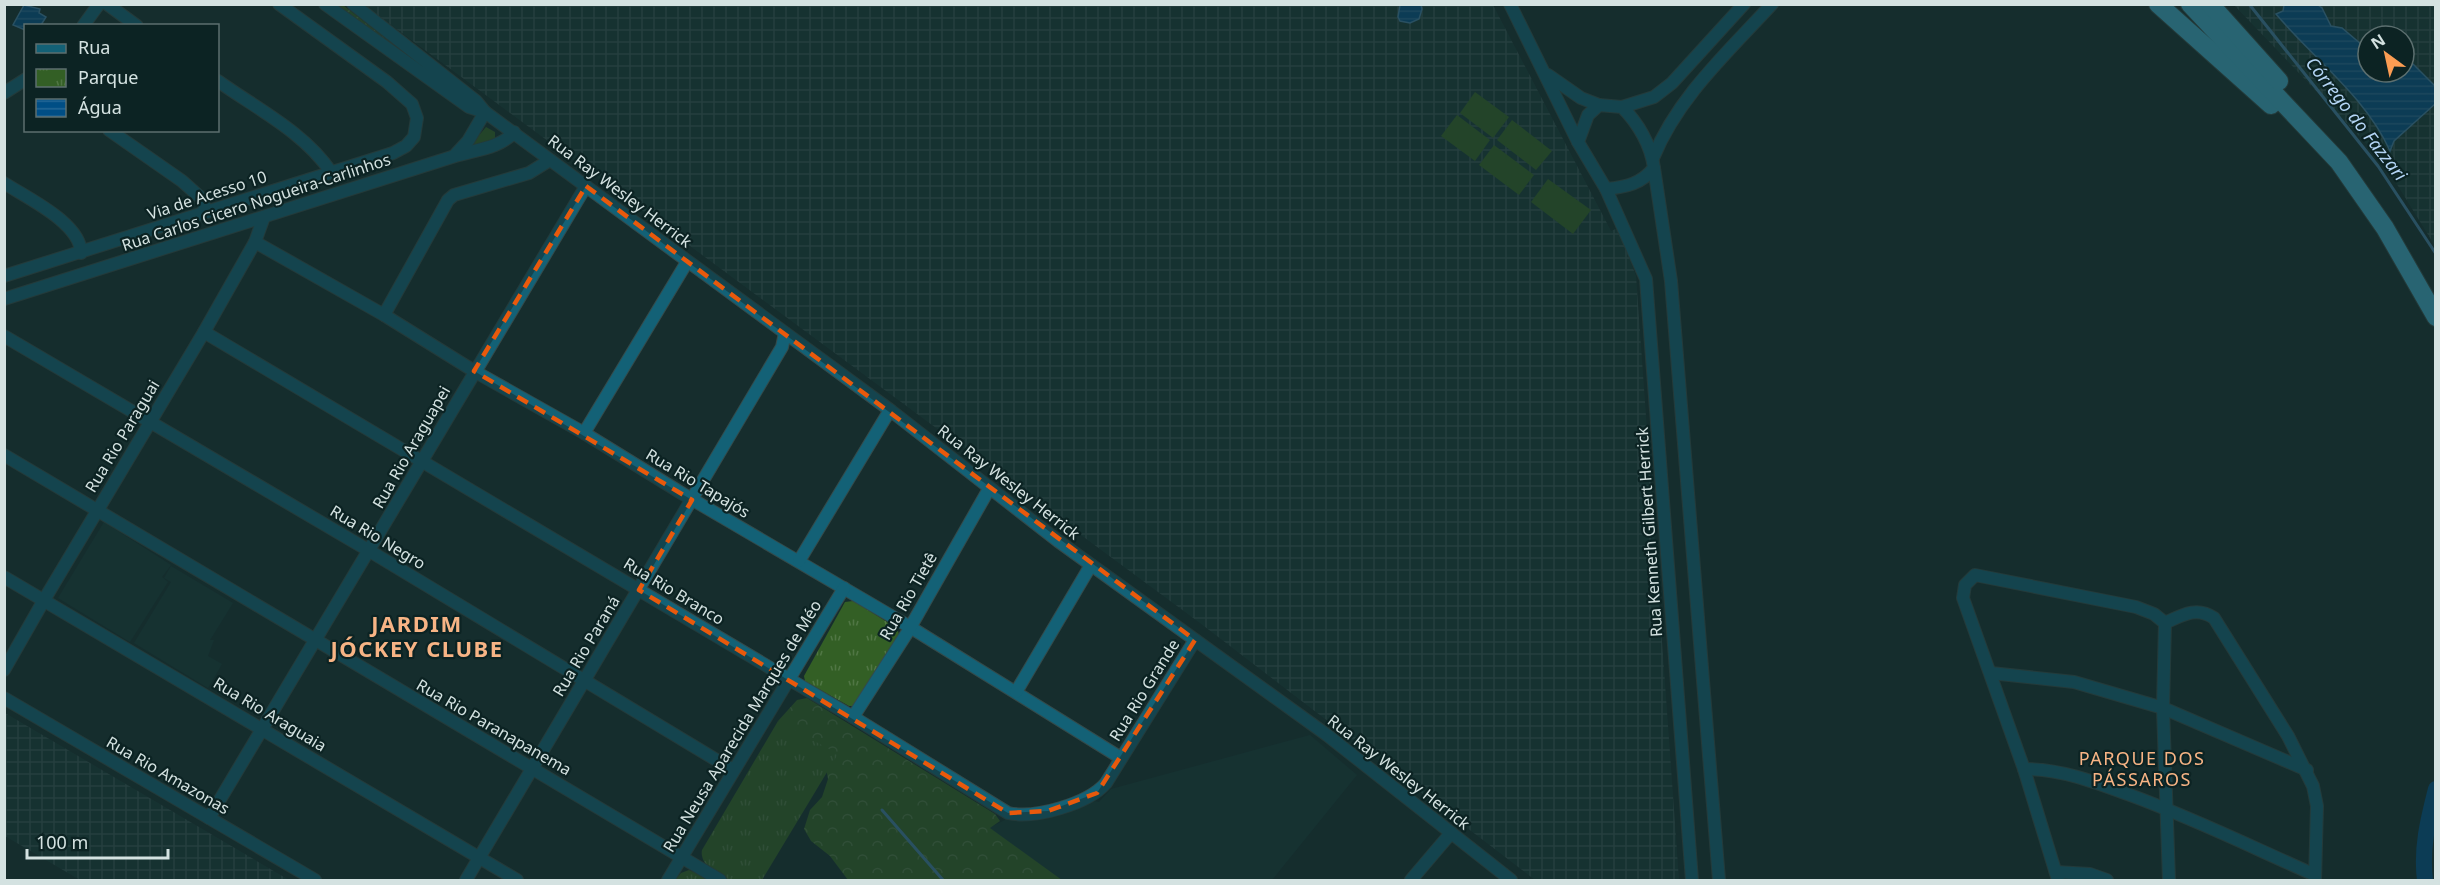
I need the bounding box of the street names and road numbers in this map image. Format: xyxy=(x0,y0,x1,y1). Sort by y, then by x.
street label: Rua Ray Wesley Herrick xyxy=(543,130,697,253)
street label: Rua Carlos Cicero Nogueira-Carlinhos xyxy=(119,148,393,256)
street label: Via de Acesso 10 xyxy=(144,165,270,225)
street label: Rua Rio Paraguai xyxy=(80,376,164,496)
street label: Rua Rio Araguapei xyxy=(367,382,455,512)
street label: Rua Ray Wesley Herrick xyxy=(933,419,1085,545)
street label: Rua Kenneth Gilbert Herrick xyxy=(1631,426,1667,638)
street label: Rua Rio Tapajós xyxy=(642,443,754,523)
street label: Rua Rio Negro xyxy=(326,500,430,574)
street label: Rua Rio Tietê xyxy=(874,548,942,644)
street label: Rua Rio Branco xyxy=(620,552,728,630)
street label: Rua Rio Paraná xyxy=(547,592,625,700)
street label: Rua Neusa Aparecida Marques de Méo xyxy=(658,596,826,856)
street label: Rua Rio Grande xyxy=(1104,635,1184,745)
street label: Rua Rio Araguaia xyxy=(209,672,331,756)
street label: Rua Rio Paranapanema xyxy=(413,674,575,780)
street label: Rua Ray Wesley Herrick xyxy=(1323,709,1475,835)
street label: Rua Rio Amazonas xyxy=(102,731,234,819)

